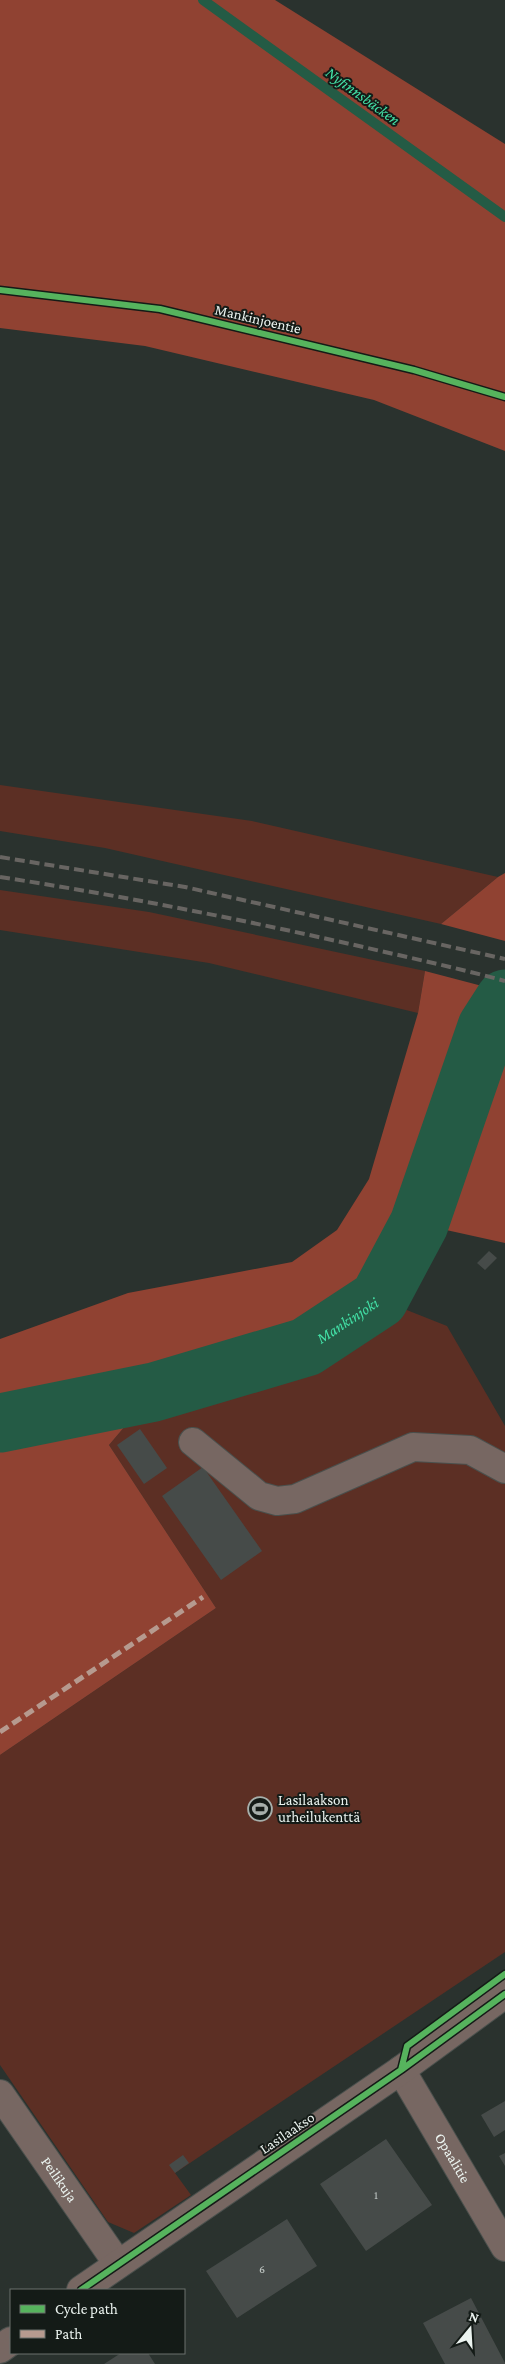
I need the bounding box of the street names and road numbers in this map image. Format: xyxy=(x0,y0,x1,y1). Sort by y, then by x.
street label: Mankinjoentie xyxy=(213,301,303,338)
street label: Lasilaakso xyxy=(257,2109,317,2157)
street label: Opaalitie xyxy=(432,2130,474,2186)
street label: Peilikuja xyxy=(38,2154,81,2205)

